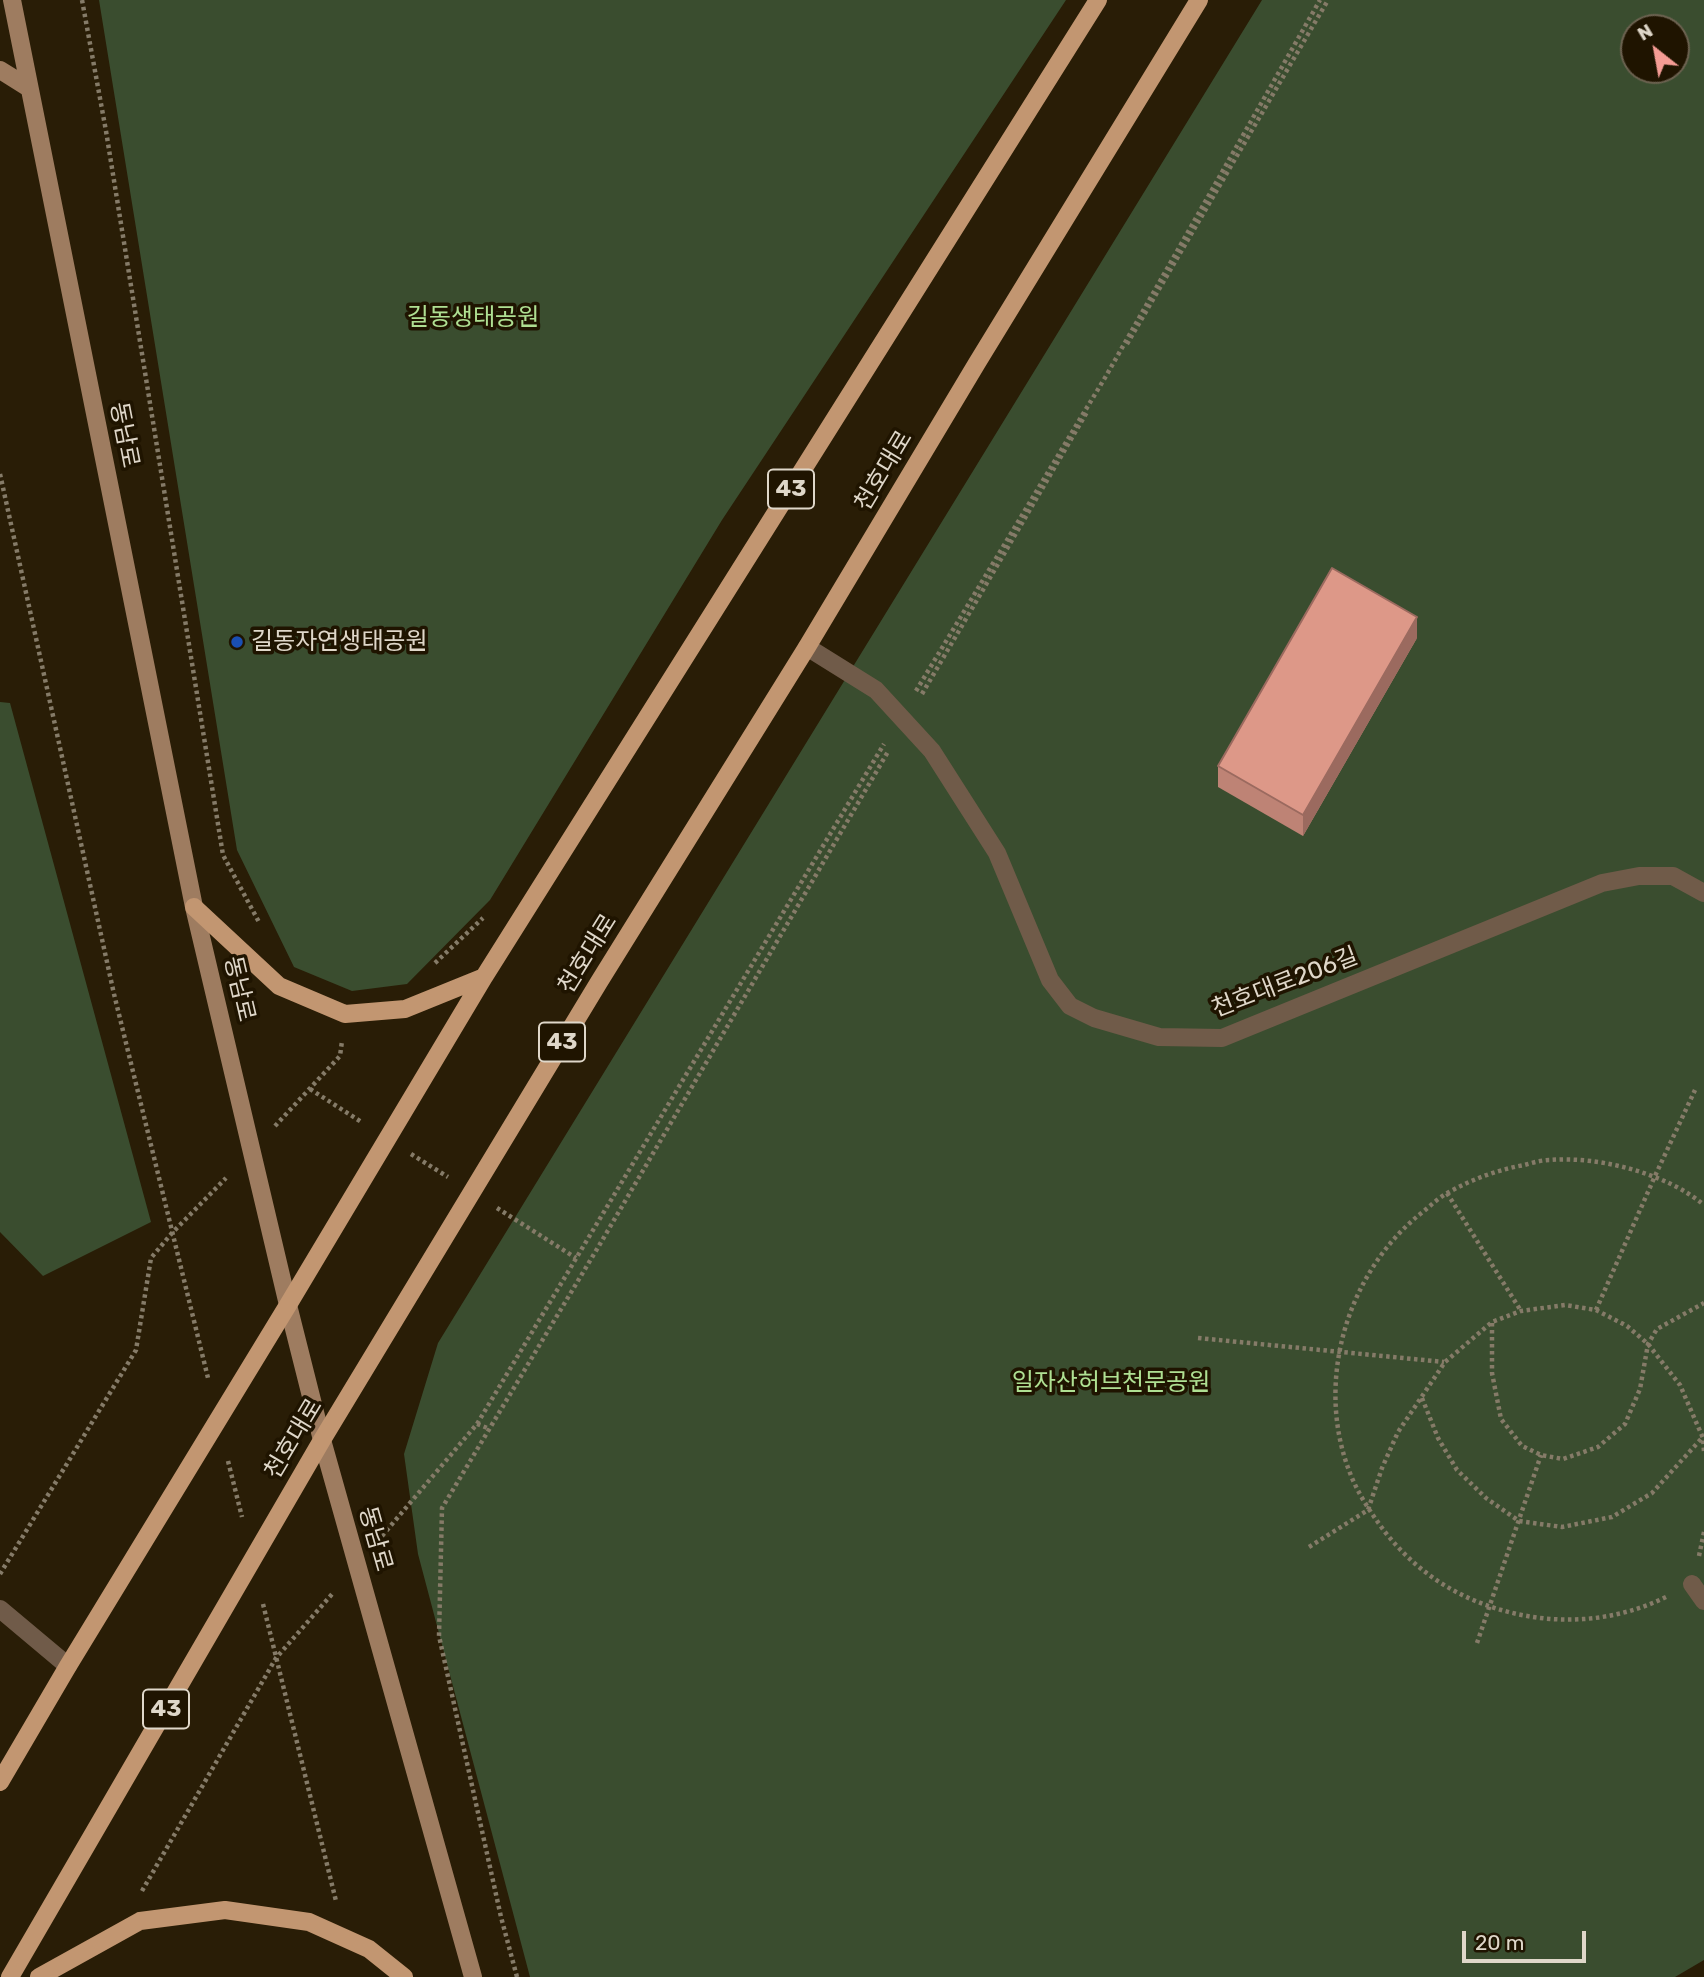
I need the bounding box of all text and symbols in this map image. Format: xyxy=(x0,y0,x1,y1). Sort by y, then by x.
north arrow xyxy=(1620,14,1690,84)
text: N xyxy=(1633,19,1657,46)
park label: 길동생태공원 xyxy=(407,304,539,332)
street label: 동남로 xyxy=(104,400,144,470)
street label: 천호대로 xyxy=(849,426,919,516)
road number: 43 xyxy=(768,470,814,509)
place label: 길동자연생태공원 xyxy=(251,628,428,656)
marker: 길동자연생태공원 xyxy=(229,634,245,650)
street label: 천호대로 xyxy=(552,909,624,999)
street label: 천호대로206길 xyxy=(1208,942,1362,1024)
street label: 동남로 xyxy=(218,953,260,1025)
road number: 43 xyxy=(539,1023,585,1062)
park label: 일자산허브천문공원 xyxy=(1012,1369,1210,1397)
street label: 천호대로 xyxy=(259,1394,329,1484)
street label: 동남로 xyxy=(352,1503,398,1575)
road number: 43 xyxy=(143,1690,189,1728)
scale bar xyxy=(1466,1918,1590,1962)
text: 20 m xyxy=(1475,1930,1524,1955)

